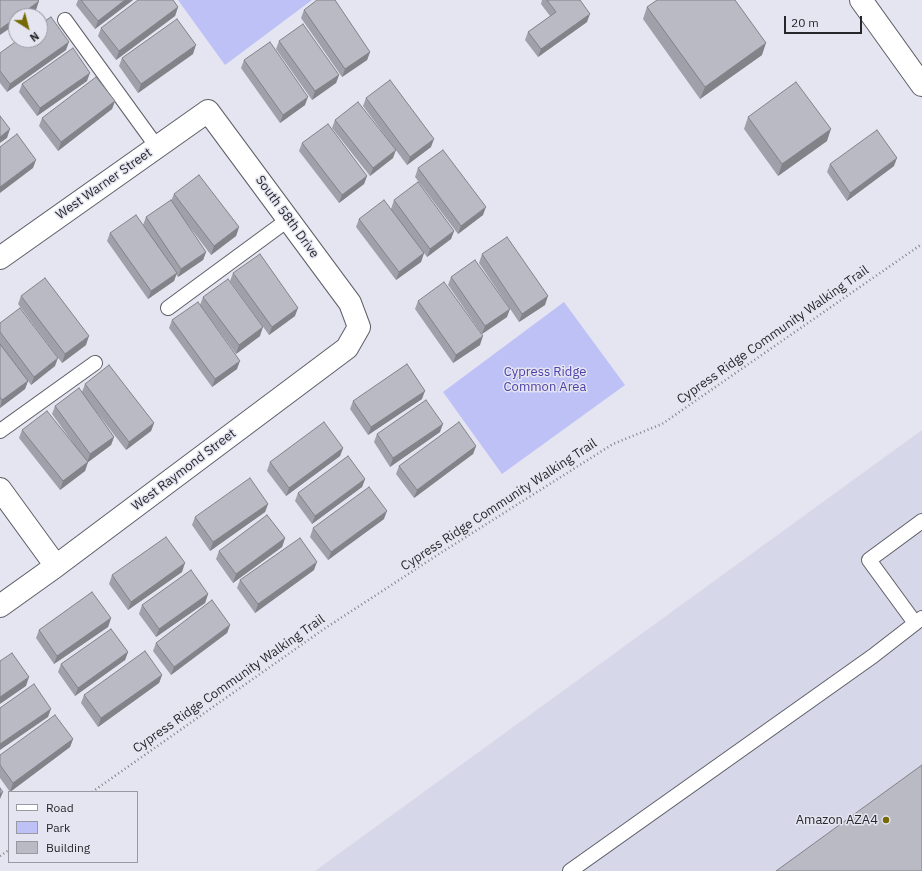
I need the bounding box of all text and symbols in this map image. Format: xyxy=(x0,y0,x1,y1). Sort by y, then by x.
north arrow xyxy=(8,8,48,48)
scale bar xyxy=(786,8,864,34)
text: 20 m xyxy=(791,15,819,30)
text: N xyxy=(27,29,42,45)
street label: West Warner Street xyxy=(53,145,155,223)
street label: South 58th Drive xyxy=(252,173,322,261)
street label: Cypress Ridge Community Walking Trail xyxy=(674,262,872,408)
park label: Cypress Ridge Common Area xyxy=(504,364,586,395)
street label: West Raymond Street xyxy=(129,426,239,514)
street label: Cypress Ridge Community Walking Trail xyxy=(398,436,600,574)
street label: Cypress Ridge Community Walking Trail xyxy=(130,611,328,757)
legend xyxy=(8,791,138,863)
text: Road xyxy=(46,800,74,815)
place label: Amazon AZA4 xyxy=(796,812,878,828)
marker: Amazon AZA4 xyxy=(881,815,891,825)
text: Park xyxy=(46,820,70,835)
text: Building xyxy=(46,840,90,855)

